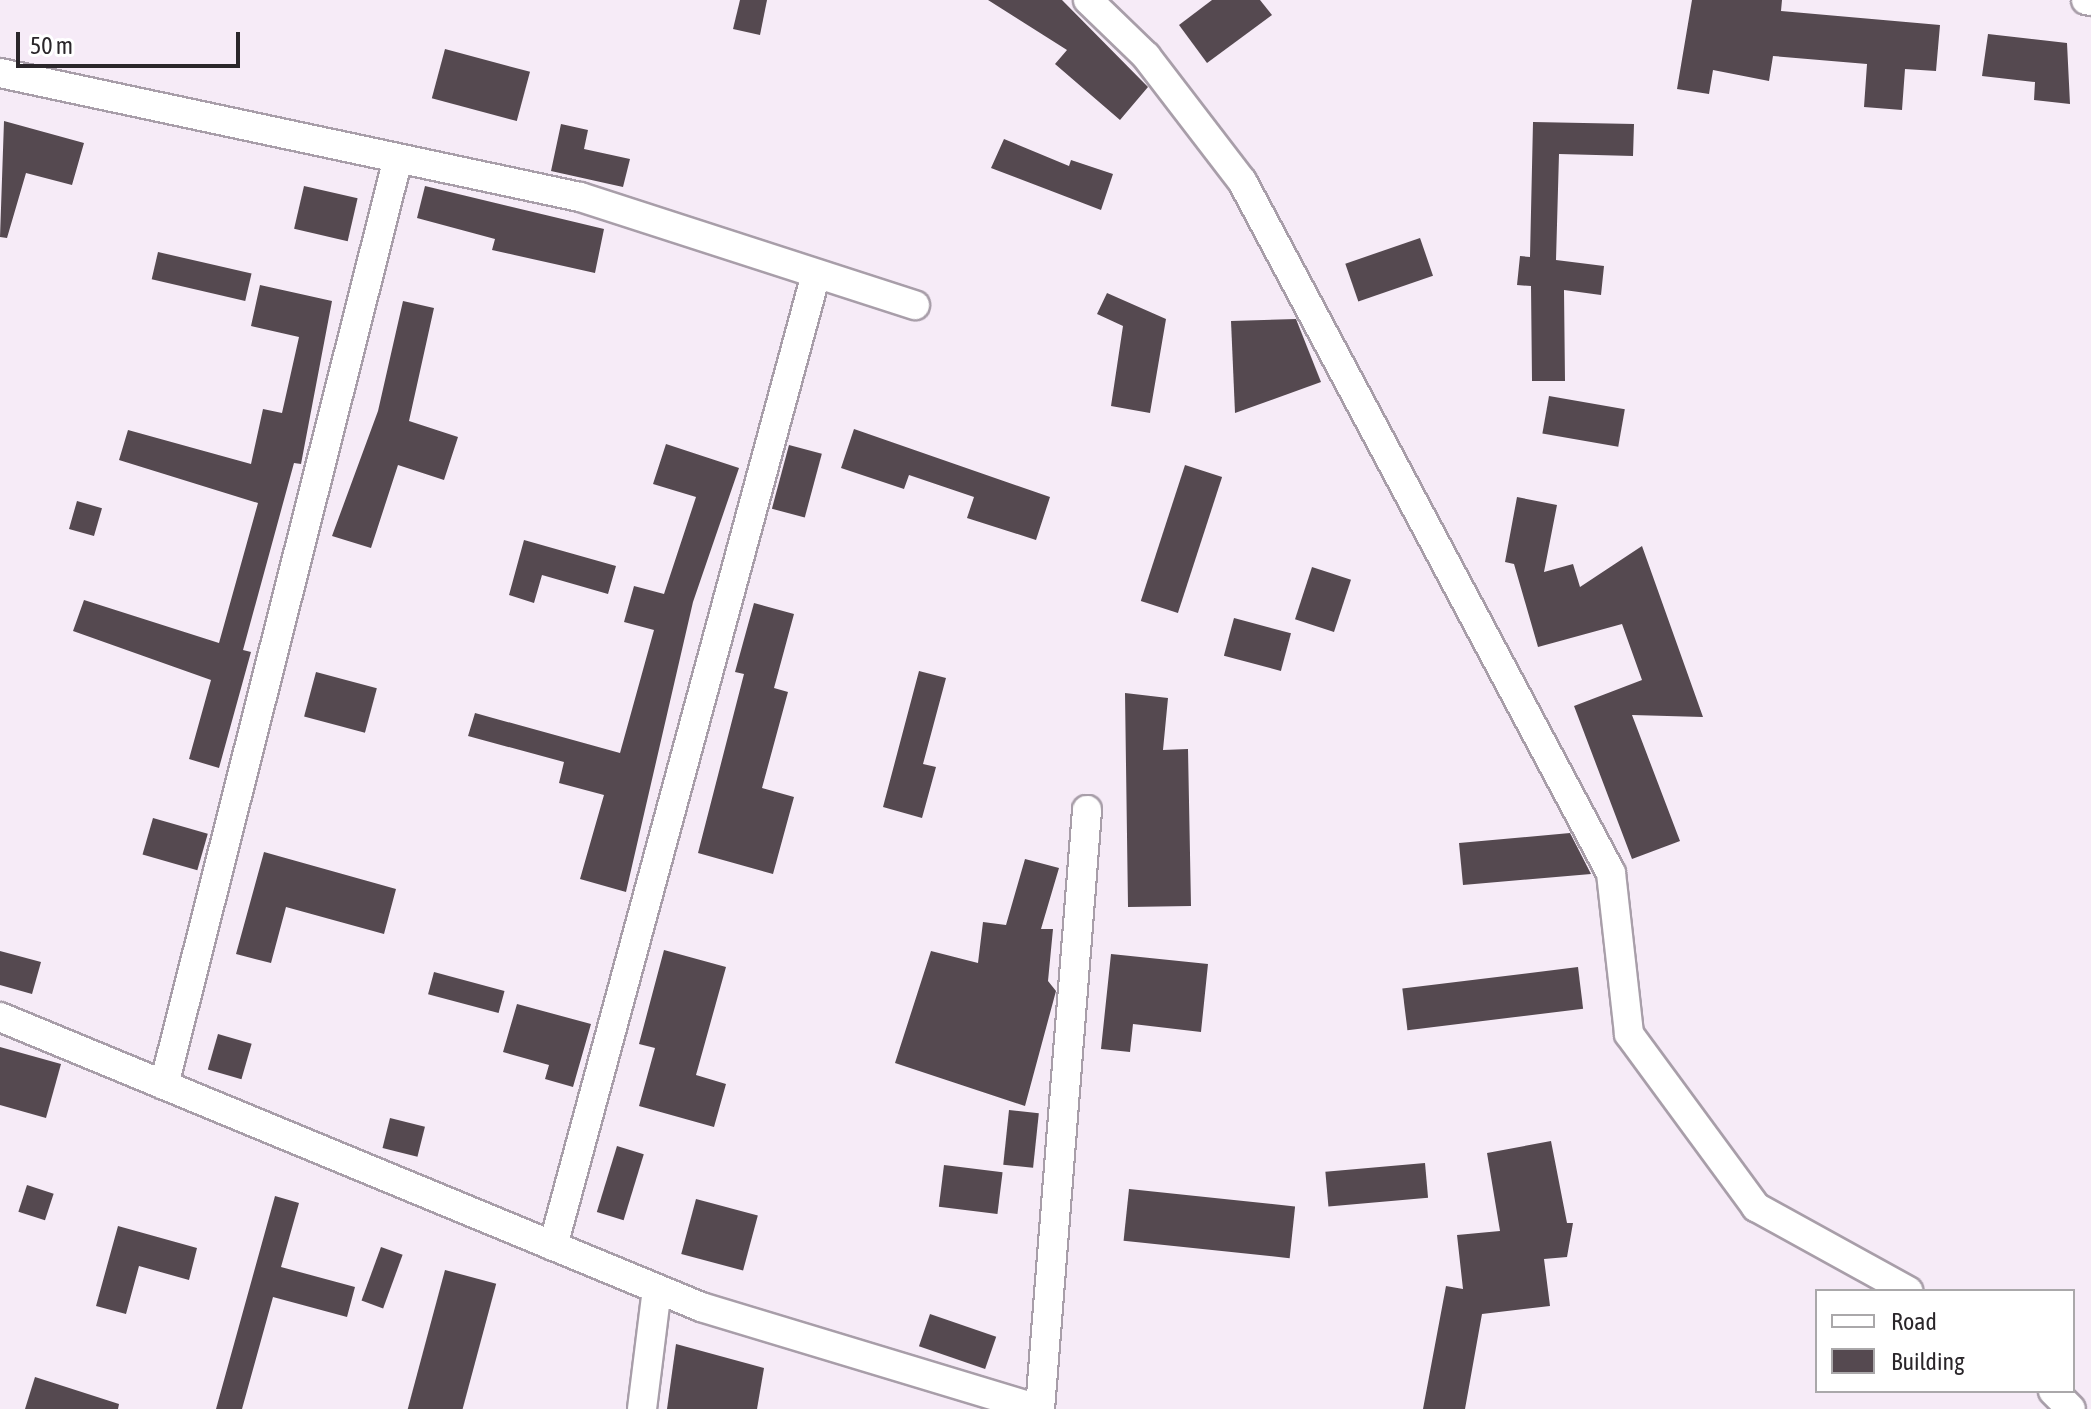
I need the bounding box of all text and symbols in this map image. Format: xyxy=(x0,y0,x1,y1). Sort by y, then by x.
scale bar xyxy=(20,16,244,66)
text: 50 m xyxy=(30,32,73,59)
legend xyxy=(1815,1289,2075,1393)
text: Road xyxy=(1891,1308,1937,1335)
text: Building xyxy=(1891,1348,1964,1375)

